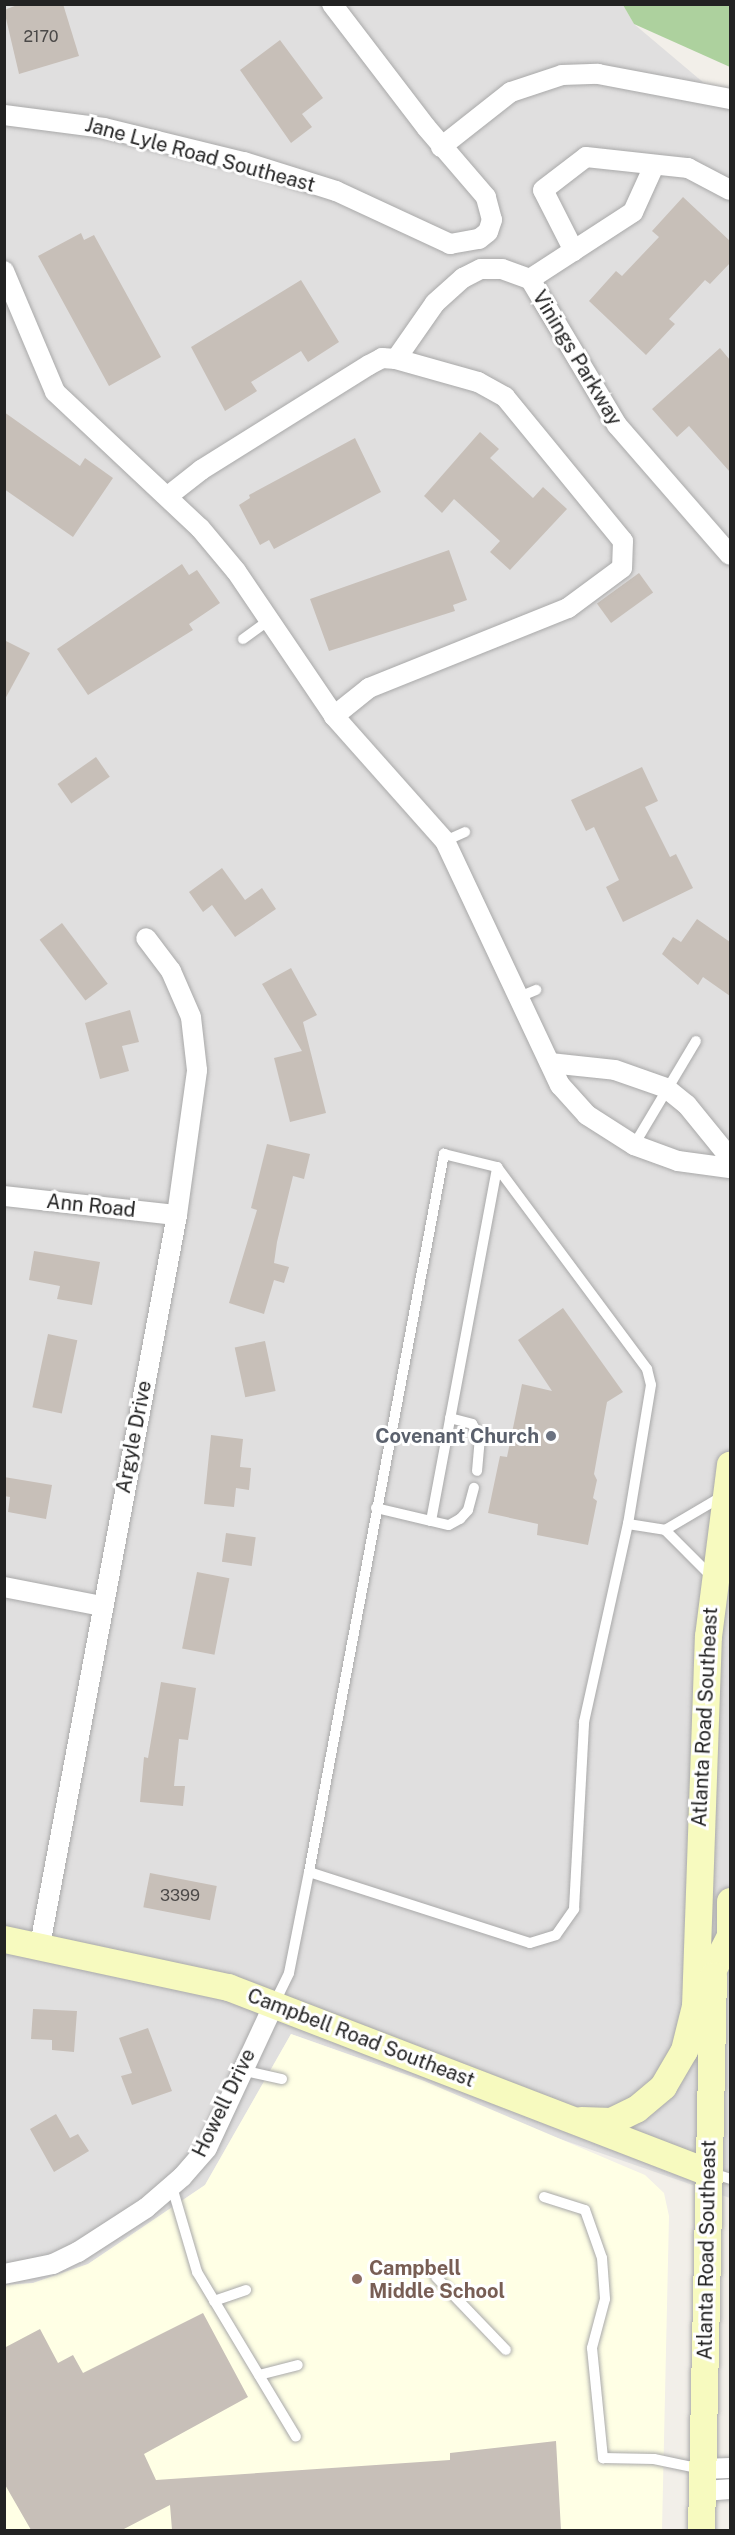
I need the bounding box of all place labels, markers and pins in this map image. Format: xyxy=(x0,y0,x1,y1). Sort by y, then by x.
place label: Covenant Church xyxy=(375,1424,539,1448)
marker: Covenant Church xyxy=(544,1429,558,1443)
place label: Campbell Middle School xyxy=(369,2256,505,2303)
marker: Campbell Middle School xyxy=(350,2272,364,2286)

